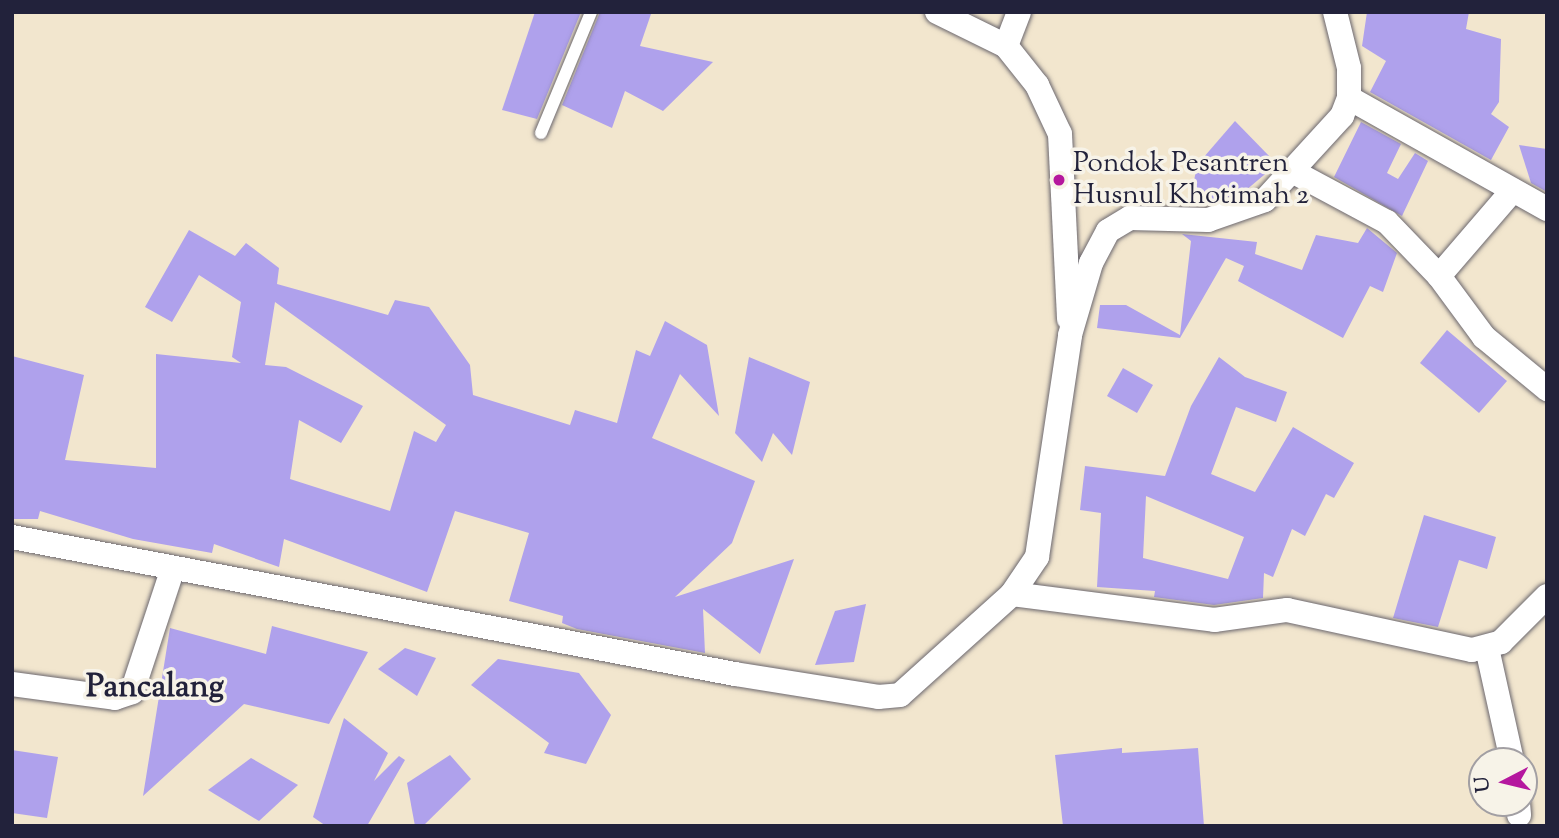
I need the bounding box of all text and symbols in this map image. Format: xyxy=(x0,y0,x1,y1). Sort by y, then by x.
place label: Pondok Pesantren Husnul Khotimah 2 xyxy=(1073,147,1309,213)
marker: Pondok Pesantren Husnul Khotimah 2 xyxy=(1051,172,1067,188)
district label: Pancalang xyxy=(86,669,224,707)
north arrow xyxy=(1468,747,1538,817)
text: U xyxy=(1469,775,1498,794)

